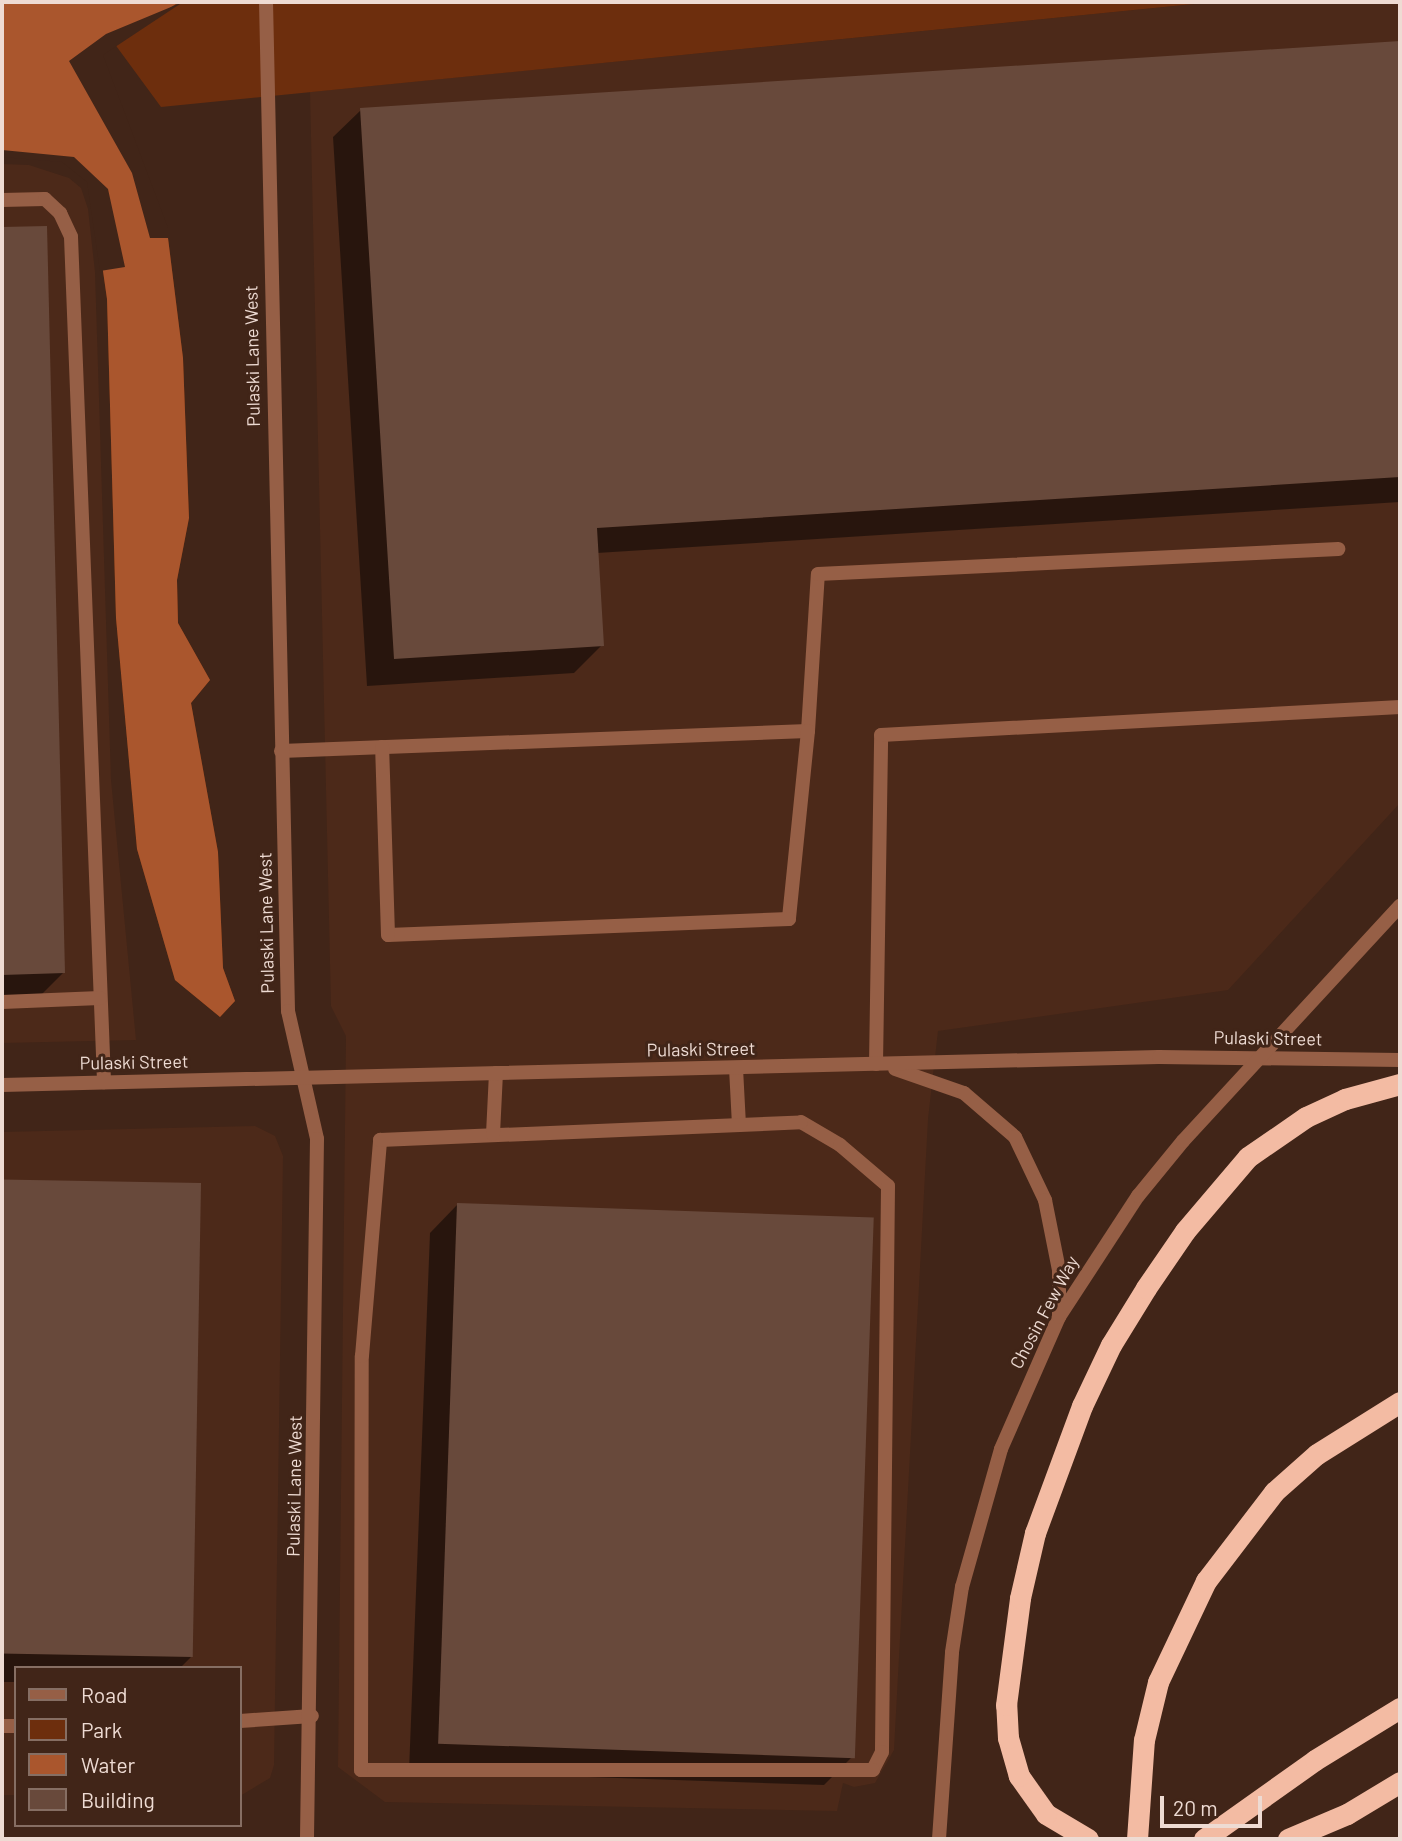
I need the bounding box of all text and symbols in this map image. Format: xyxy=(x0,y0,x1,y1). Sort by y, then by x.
street label: Pulaski Lane West xyxy=(240,285,264,427)
street label: Pulaski Lane West xyxy=(254,852,278,994)
street label: Pulaski Street xyxy=(1213,1026,1323,1050)
street label: Pulaski Street xyxy=(646,1037,756,1061)
street label: Pulaski Street xyxy=(79,1050,189,1074)
street label: Chosin Few Way xyxy=(1005,1252,1083,1372)
street label: Pulaski Lane West xyxy=(282,1415,306,1557)
legend xyxy=(14,1666,242,1827)
text: Road xyxy=(81,1682,127,1707)
text: Park xyxy=(81,1717,122,1742)
text: Water xyxy=(81,1752,135,1777)
scale bar xyxy=(1164,1782,1266,1826)
text: Building xyxy=(81,1787,155,1812)
text: 20 m xyxy=(1173,1795,1218,1820)

